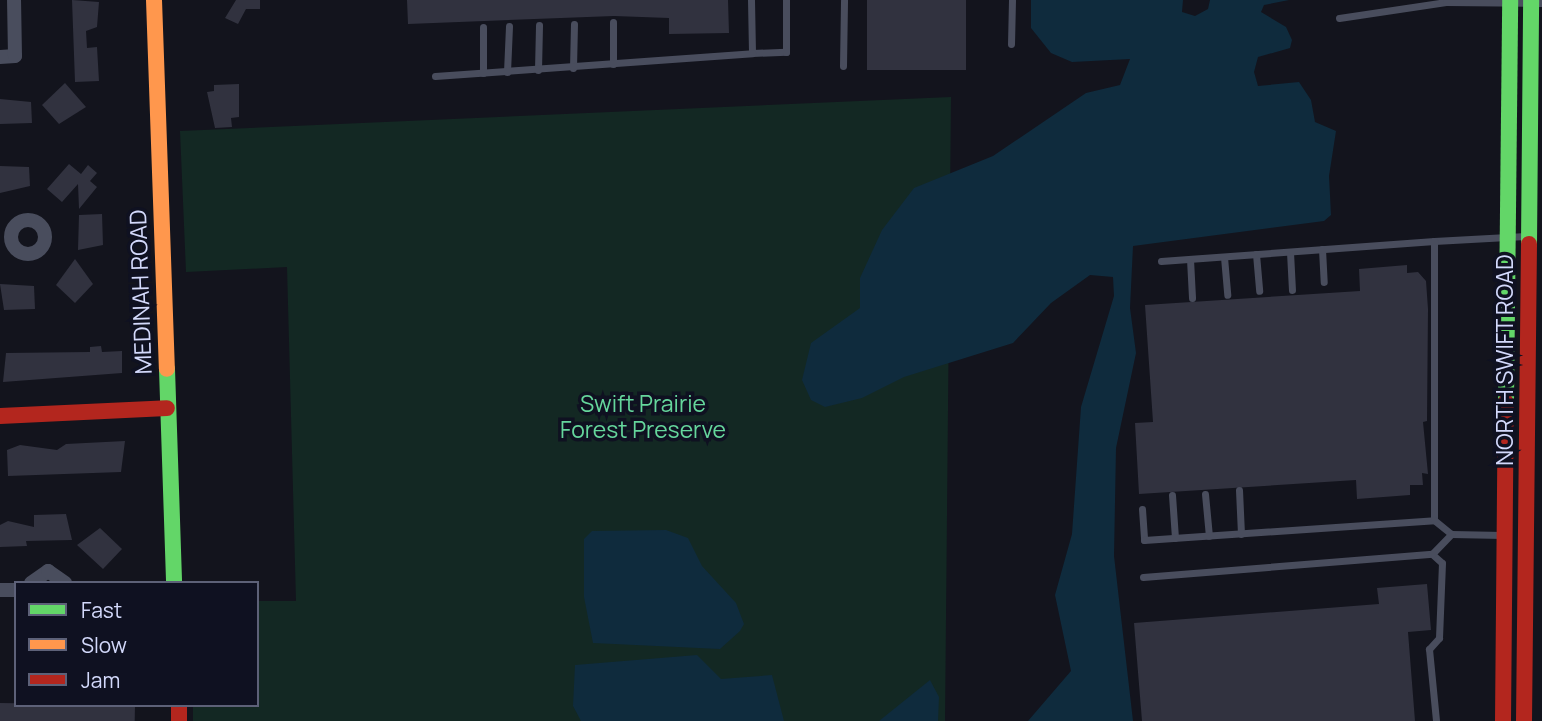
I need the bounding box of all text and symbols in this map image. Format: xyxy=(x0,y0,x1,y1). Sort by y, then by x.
street label: MEDINAH ROAD xyxy=(123,209,157,375)
street label: NORTH SWIFT ROAD xyxy=(1490,254,1518,466)
park label: Swift Prairie Forest Preserve xyxy=(560,389,726,443)
legend xyxy=(14,581,259,707)
text: Fast xyxy=(81,596,122,624)
text: Slow xyxy=(81,631,127,659)
text: Jam xyxy=(81,666,120,694)

